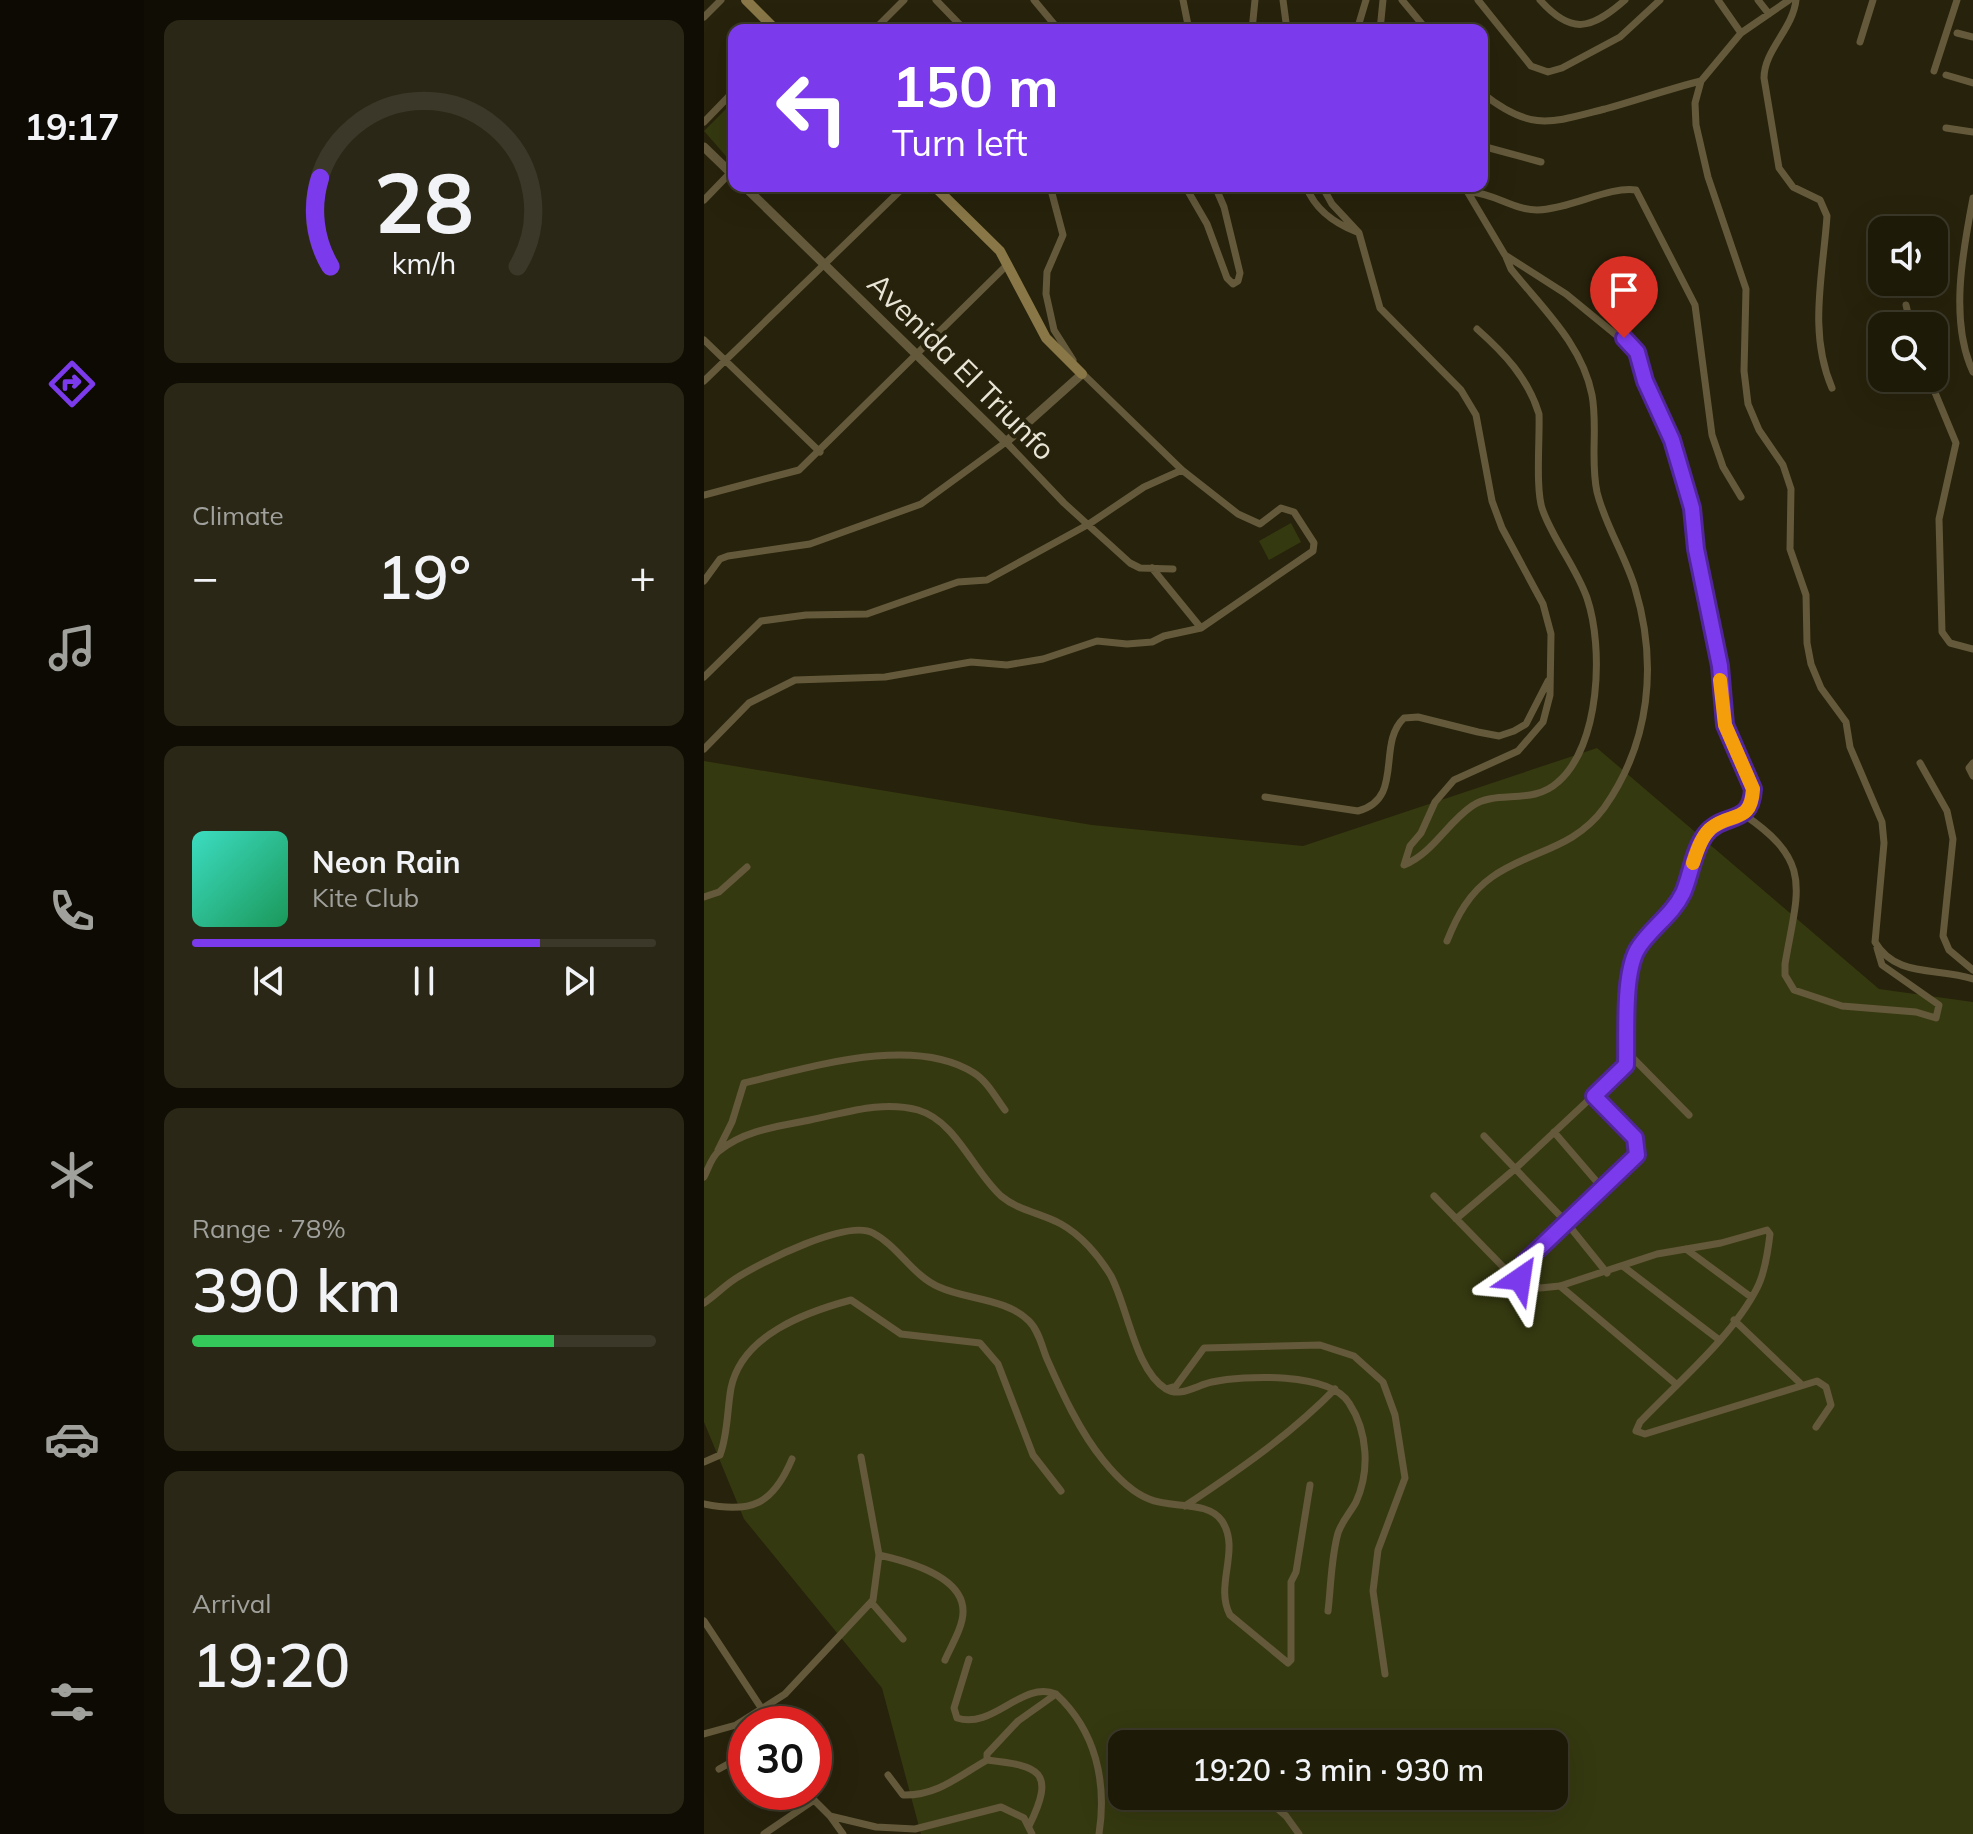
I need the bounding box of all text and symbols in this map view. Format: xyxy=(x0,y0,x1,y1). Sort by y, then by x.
text: 150 m xyxy=(892,51,1059,121)
icon: left xyxy=(760,56,864,160)
text: 19:17 xyxy=(24,104,120,149)
text: Turn left xyxy=(892,120,1028,165)
text: 28 xyxy=(374,149,474,254)
map controls xyxy=(1868,216,1948,392)
button: sound xyxy=(1868,216,1948,296)
text: km/h xyxy=(392,246,456,282)
pin xyxy=(1590,256,1658,338)
street label: Avenida El Triunfo xyxy=(860,264,1064,468)
icon: arrive xyxy=(1602,268,1646,312)
button: search xyxy=(1868,312,1948,392)
icon: directions xyxy=(44,356,100,412)
text: Climate xyxy=(192,499,284,532)
text: 19° xyxy=(377,539,471,614)
text: − xyxy=(192,549,218,604)
text: + xyxy=(630,549,656,604)
icon: music xyxy=(44,620,100,676)
text: Neon Rain xyxy=(312,843,461,881)
text: Kite Club xyxy=(312,881,419,914)
icon: phone xyxy=(44,883,100,939)
icon: previous xyxy=(247,959,291,1003)
icon: pause xyxy=(402,959,446,1003)
icon: next xyxy=(557,959,601,1003)
icon: climate xyxy=(44,1147,100,1203)
text: Range · 78% xyxy=(192,1212,346,1245)
position arrow xyxy=(1478,1237,1562,1321)
text: 390 km xyxy=(192,1252,401,1327)
icon: car xyxy=(44,1411,100,1467)
text: Arrival xyxy=(192,1587,272,1620)
text: 19:20 xyxy=(192,1627,350,1702)
icon: filters xyxy=(44,1674,100,1730)
speed limit sign: 30 xyxy=(728,1706,832,1810)
text: 19:20 · 3 min · 930 m xyxy=(1192,1751,1484,1789)

